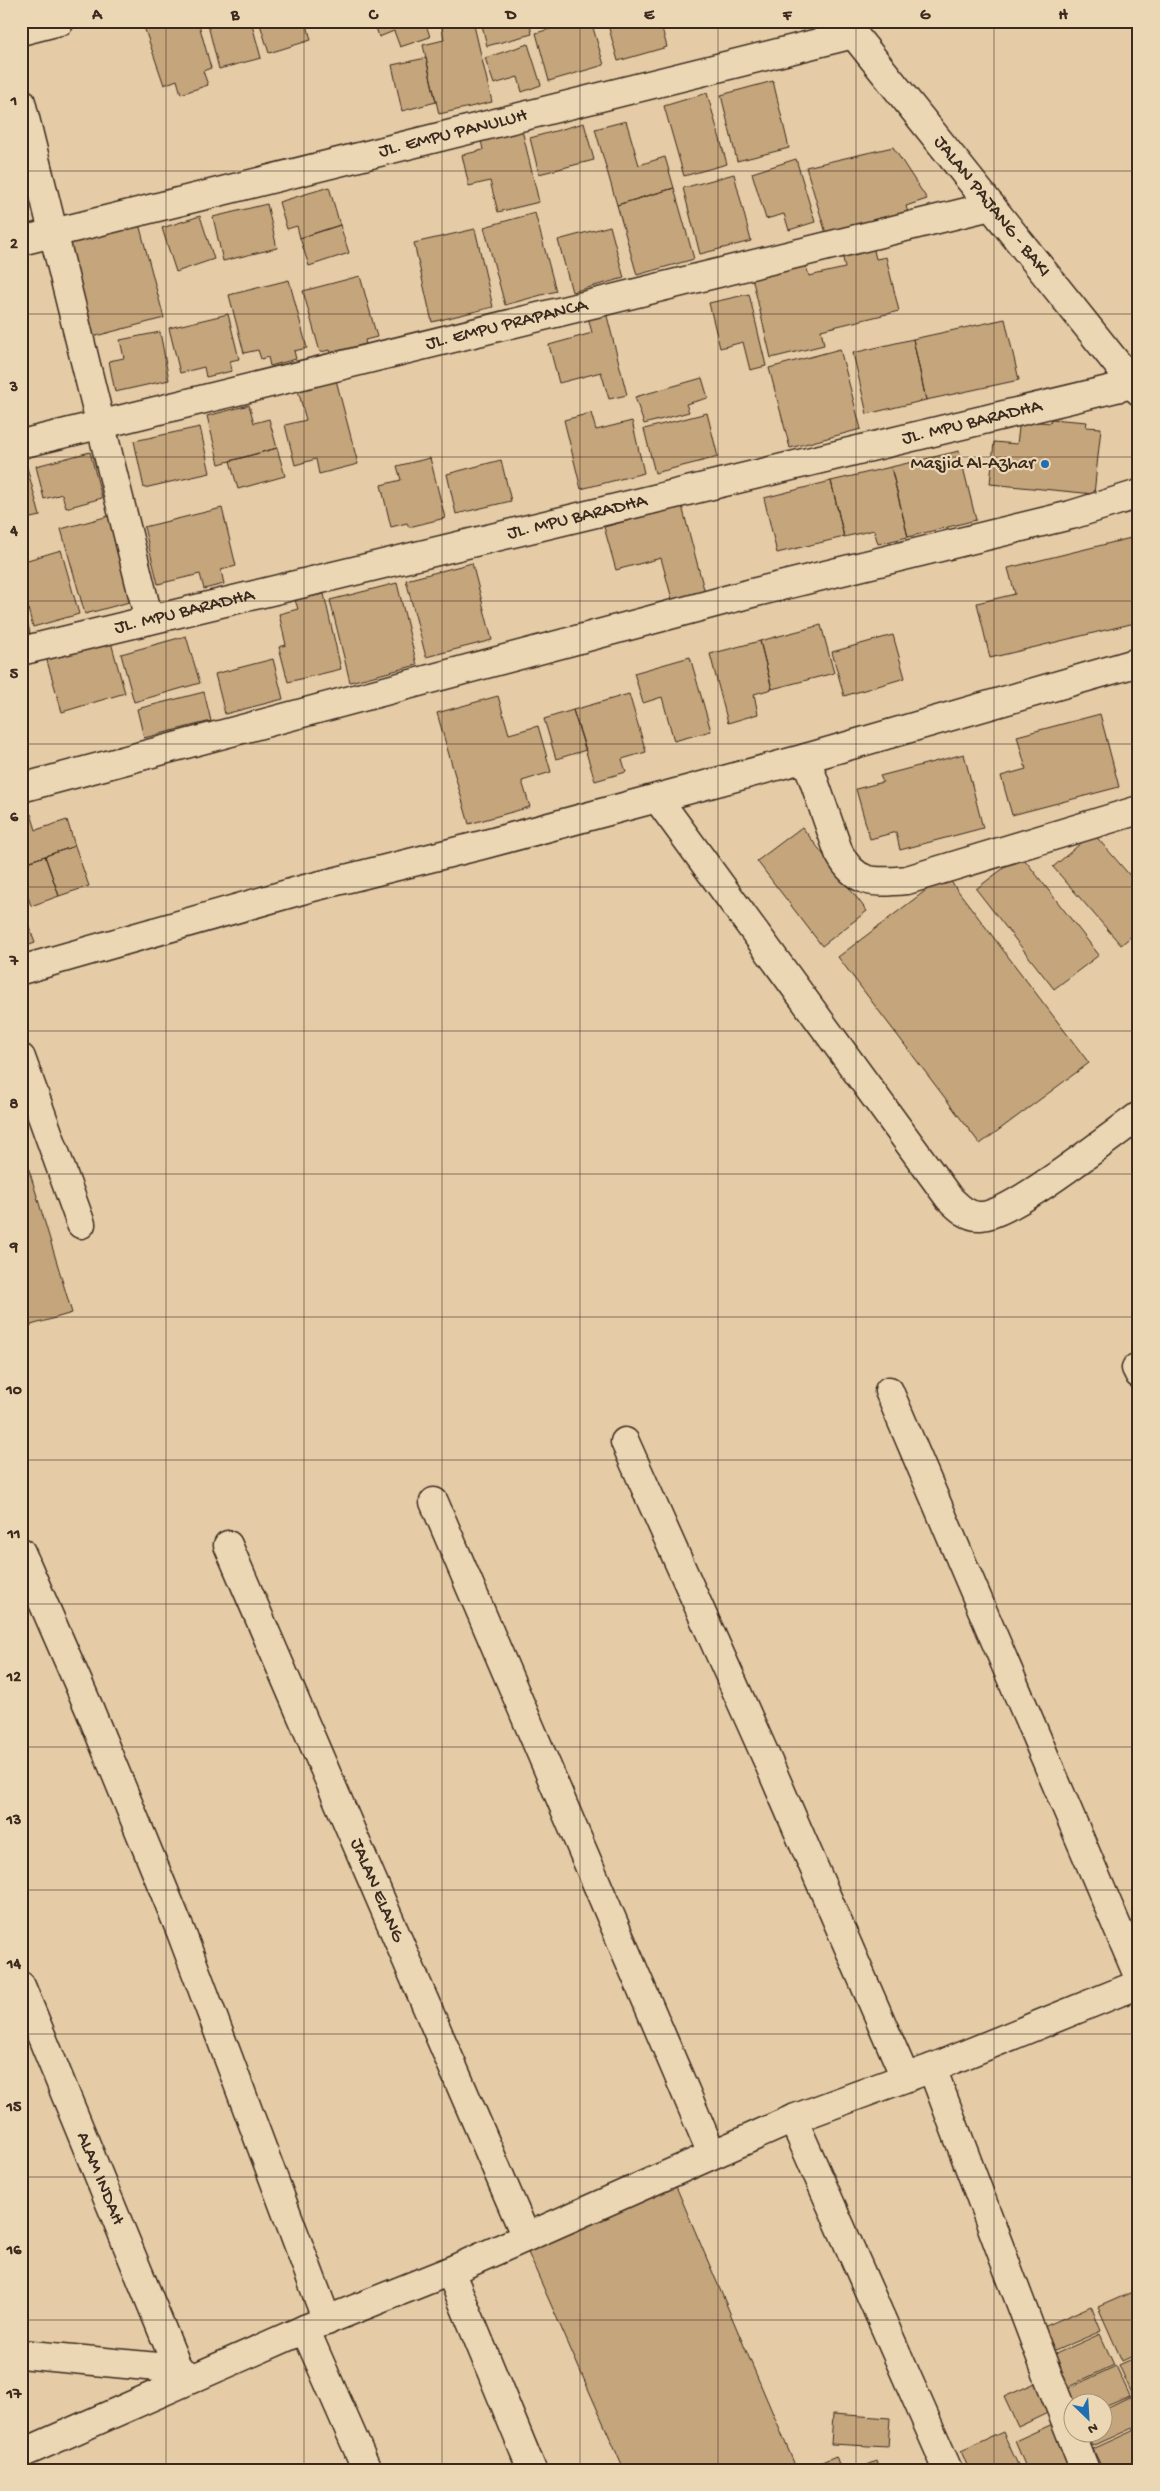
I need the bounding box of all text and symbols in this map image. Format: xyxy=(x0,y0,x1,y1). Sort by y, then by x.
text: A xyxy=(91,7,103,26)
text: B xyxy=(230,7,240,26)
text: C xyxy=(368,7,379,26)
text: D xyxy=(504,7,517,26)
text: E xyxy=(644,7,655,26)
text: F xyxy=(782,7,793,26)
text: G xyxy=(920,7,931,26)
text: H xyxy=(1058,7,1068,26)
text: 1 xyxy=(10,93,17,112)
street label: JL. EMPU PANULUH xyxy=(376,104,530,163)
street label: JALAN PAJANG - BAKI xyxy=(928,131,1055,282)
text: 2 xyxy=(10,236,18,255)
street label: JL. EMPU PRAPANCA xyxy=(423,294,592,356)
text: 3 xyxy=(9,379,18,398)
street label: JL. MPU BARADHA xyxy=(900,394,1046,451)
place label: Masjid Al-Azhar xyxy=(911,453,1037,476)
marker: Masjid Al-Azhar xyxy=(1039,458,1051,470)
street label: JL. MPU BARADHA xyxy=(505,489,651,545)
text: 4 xyxy=(9,523,18,542)
street label: JL. MPU BARADHA xyxy=(112,583,258,640)
text: 5 xyxy=(10,666,19,685)
text: 6 xyxy=(10,809,19,828)
text: 7 xyxy=(9,953,19,972)
text: 8 xyxy=(10,1096,19,1115)
text: 9 xyxy=(9,1239,18,1258)
text: 10 xyxy=(5,1382,22,1401)
text: 11 xyxy=(7,1526,20,1545)
text: 12 xyxy=(6,1669,21,1688)
text: 13 xyxy=(6,1812,21,1831)
street label: JALAN ELANG xyxy=(344,1835,410,1947)
text: 14 xyxy=(6,1956,21,1975)
text: 15 xyxy=(6,2099,22,2118)
street label: ALAM INDAH xyxy=(71,2129,129,2229)
text: 16 xyxy=(6,2242,22,2261)
text: 17 xyxy=(6,2386,22,2405)
north arrow xyxy=(1062,2394,1112,2444)
text: N xyxy=(1085,2418,1100,2437)

